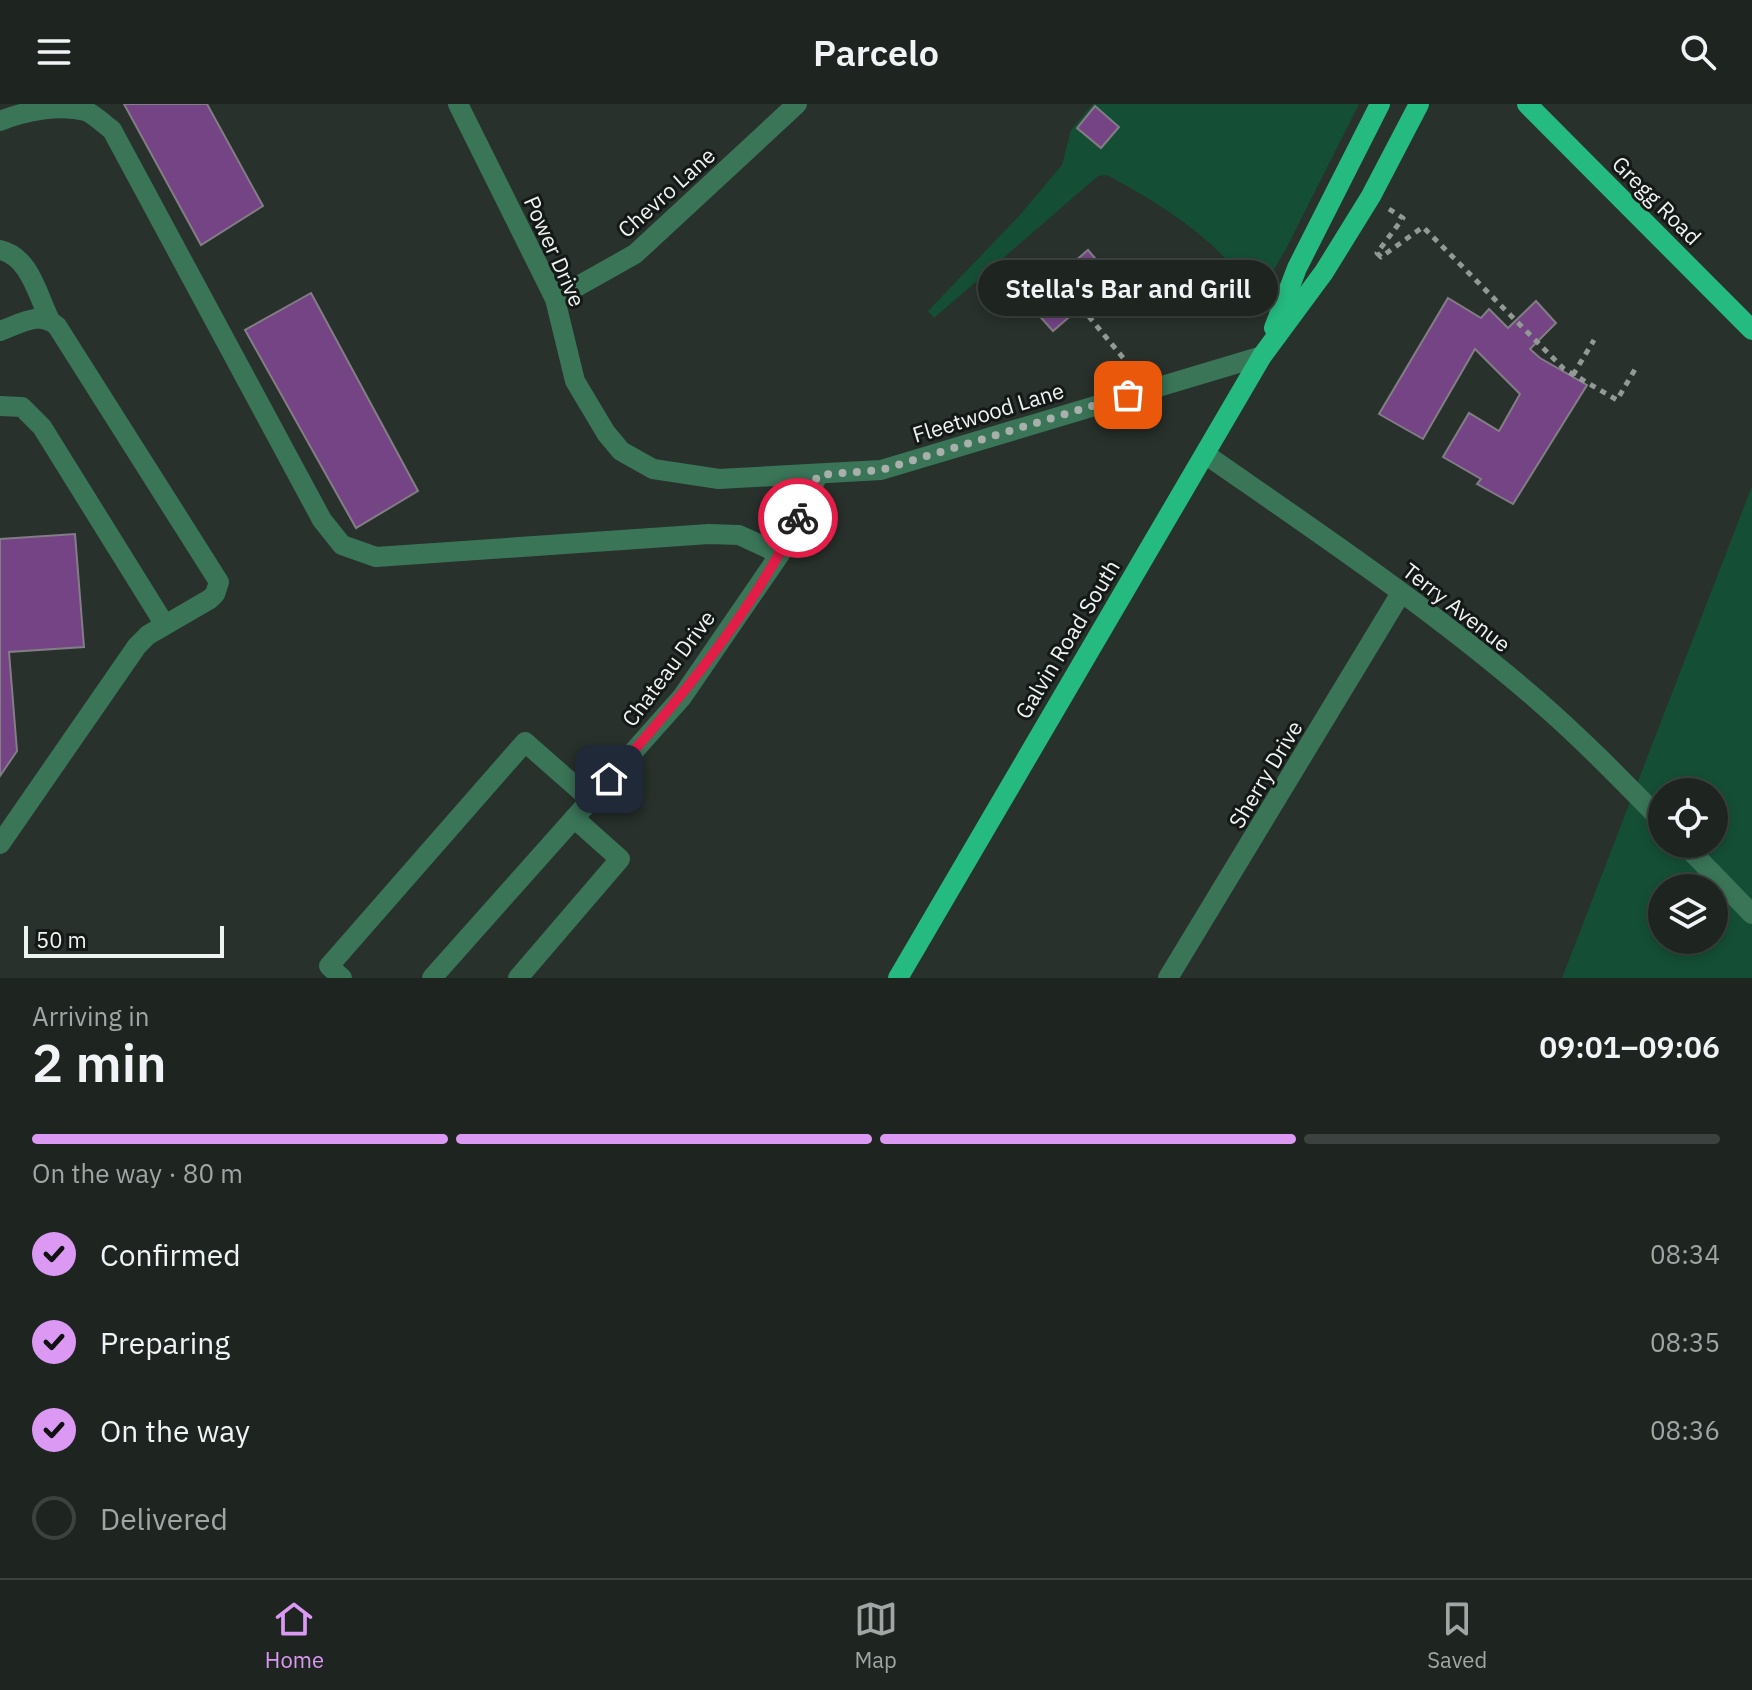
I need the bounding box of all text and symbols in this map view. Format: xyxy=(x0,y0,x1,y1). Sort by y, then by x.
text: Parcelo xyxy=(813,29,939,76)
icon: menu xyxy=(32,30,76,74)
icon: search xyxy=(1676,30,1720,74)
street label: Chevro Lane xyxy=(611,141,721,243)
street label: Gregg Road xyxy=(1606,149,1708,251)
street label: Power Drive xyxy=(518,191,592,311)
callout: Stella's Bar and Grill xyxy=(978,259,1278,315)
text: Stella's Bar and Grill xyxy=(1005,271,1251,305)
pin xyxy=(1094,361,1162,429)
icon: bag xyxy=(1106,373,1150,417)
street label: Fleetwood Lane xyxy=(909,375,1067,449)
courier xyxy=(758,478,838,558)
icon: bike xyxy=(776,496,820,540)
street label: Galvin Road South xyxy=(1008,554,1126,724)
street label: Terry Avenue xyxy=(1397,556,1517,658)
street label: Chateau Drive xyxy=(615,604,721,732)
street label: Sherry Drive xyxy=(1221,715,1309,833)
pin xyxy=(575,745,643,813)
icon: home xyxy=(587,757,631,801)
map controls xyxy=(1648,778,1728,954)
button: locate xyxy=(1648,778,1728,858)
button: layers xyxy=(1648,874,1728,954)
scale bar xyxy=(24,922,224,958)
text: 50 m xyxy=(36,925,87,954)
text: Arriving in xyxy=(32,999,149,1033)
text: 09:01–09:06 xyxy=(1539,1027,1720,1066)
text: 2 min xyxy=(32,1029,167,1096)
text: On the way · 80 m xyxy=(32,1156,243,1190)
icon: check xyxy=(32,1232,76,1276)
text: Confirmed xyxy=(100,1235,241,1274)
text: 08:34 xyxy=(1650,1237,1720,1271)
icon: check xyxy=(32,1320,76,1364)
text: Preparing xyxy=(100,1323,230,1362)
text: 08:35 xyxy=(1650,1325,1720,1359)
icon: check xyxy=(32,1408,76,1452)
text: On the way xyxy=(100,1411,250,1450)
text: 08:36 xyxy=(1650,1413,1720,1447)
text: Delivered xyxy=(100,1499,228,1538)
tab: Home xyxy=(265,1597,324,1674)
tab: Map xyxy=(854,1597,898,1674)
tab: Saved xyxy=(1427,1597,1487,1674)

